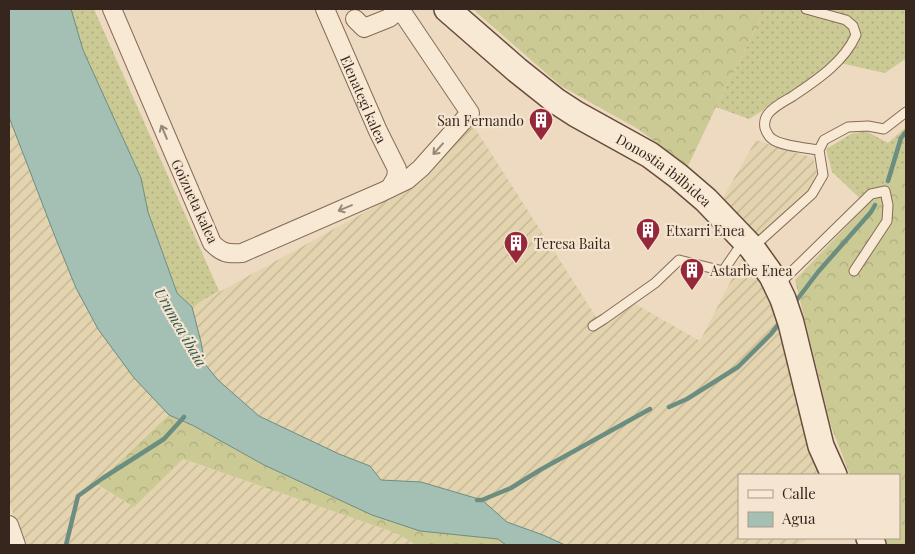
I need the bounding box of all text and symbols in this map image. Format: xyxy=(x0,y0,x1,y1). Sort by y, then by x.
street label: Elenategi kalea xyxy=(337,52,392,146)
building icon: San Fernando xyxy=(528,107,554,141)
place label: San Fernando xyxy=(437,111,524,130)
one-way arrow xyxy=(158,125,168,140)
street label: Donostia ibilbidea xyxy=(613,129,716,210)
one-way arrow xyxy=(432,142,444,155)
street label: Goizueta kalea xyxy=(167,156,223,246)
one-way arrow xyxy=(338,203,353,213)
building icon: Etxarri Enea xyxy=(635,217,661,251)
place label: Etxarri Enea xyxy=(666,221,745,240)
building icon: Teresa Baita xyxy=(503,230,529,264)
place label: Teresa Baita xyxy=(534,234,611,253)
building icon: Astarbe Enea xyxy=(679,257,705,291)
place label: Astarbe Enea xyxy=(709,261,792,280)
water label: Urumea ibaia xyxy=(150,284,212,370)
legend xyxy=(738,474,900,539)
text: Calle xyxy=(782,483,816,503)
text: Agua xyxy=(781,508,816,528)

